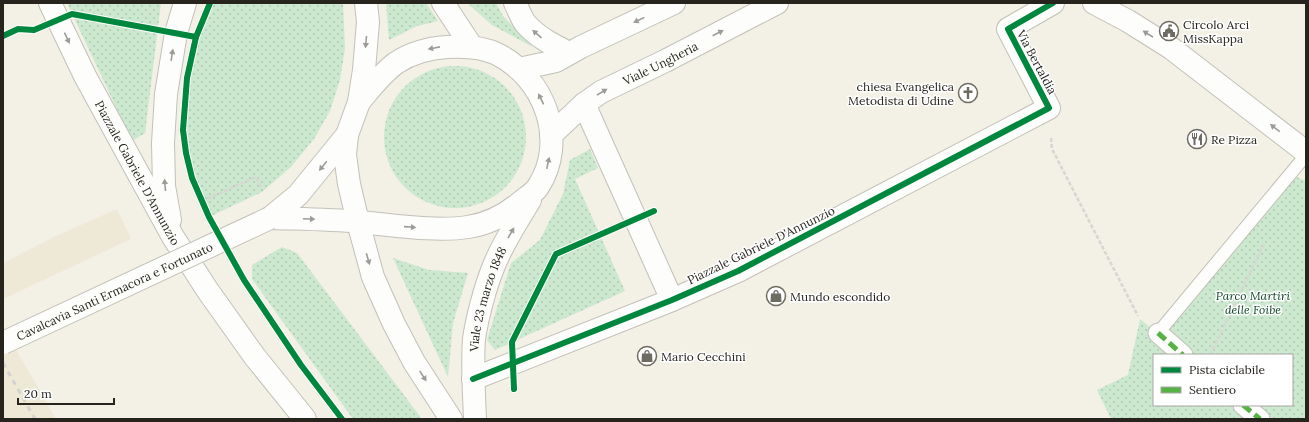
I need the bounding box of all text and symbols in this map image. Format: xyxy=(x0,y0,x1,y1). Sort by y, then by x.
one-way arrow xyxy=(634,17,645,23)
place label: Circolo Arci MissKappa xyxy=(1183,17,1249,46)
public building icon: Circolo Arci MissKappa xyxy=(1158,20,1180,42)
street label: Via Bertaldia xyxy=(1013,26,1060,97)
one-way arrow xyxy=(531,29,542,38)
one-way arrow xyxy=(713,30,724,37)
one-way arrow xyxy=(1143,30,1153,38)
one-way arrow xyxy=(64,33,70,44)
one-way arrow xyxy=(363,36,370,48)
street label: Viale Ungheria xyxy=(619,38,700,88)
one-way arrow xyxy=(427,46,440,52)
one-way arrow xyxy=(169,49,175,61)
place label: chiesa Evangelica Metodista di Udine xyxy=(848,79,954,108)
church icon: chiesa Evangelica Metodista di Udine xyxy=(957,82,979,104)
one-way arrow xyxy=(596,88,608,95)
one-way arrow xyxy=(538,93,545,104)
street label: Piazzale Gabriele D'Annunzio xyxy=(92,98,184,248)
one-way arrow xyxy=(1270,124,1281,132)
restaurant icon: Re Pizza xyxy=(1186,128,1208,150)
place label: Re Pizza xyxy=(1211,132,1257,147)
one-way arrow xyxy=(546,157,552,169)
one-way arrow xyxy=(318,160,327,171)
one-way arrow xyxy=(161,179,168,191)
street label: Piazzale Gabriele D'Annunzio xyxy=(685,203,837,287)
one-way arrow xyxy=(303,216,315,223)
one-way arrow xyxy=(404,223,416,230)
one-way arrow xyxy=(507,227,514,239)
street label: Cavalcavia Santi Ermacora e Fortunato xyxy=(14,238,215,343)
street label: Viale 23 marzo 1848 xyxy=(466,244,509,353)
one-way arrow xyxy=(365,253,371,265)
shop icon: Mundo escondido xyxy=(765,285,787,307)
park label: Parco Martiri delle Foibe xyxy=(1216,288,1290,317)
place label: Mundo escondido xyxy=(790,289,890,304)
shop icon: Mario Cecchini xyxy=(636,345,658,367)
place label: Mario Cecchini xyxy=(661,349,746,364)
legend xyxy=(1153,354,1293,406)
text: Pista ciclabile xyxy=(1189,362,1265,377)
one-way arrow xyxy=(420,370,427,382)
scale bar xyxy=(18,380,114,406)
text: Sentiero xyxy=(1189,382,1236,397)
text: 20 m xyxy=(24,386,52,401)

